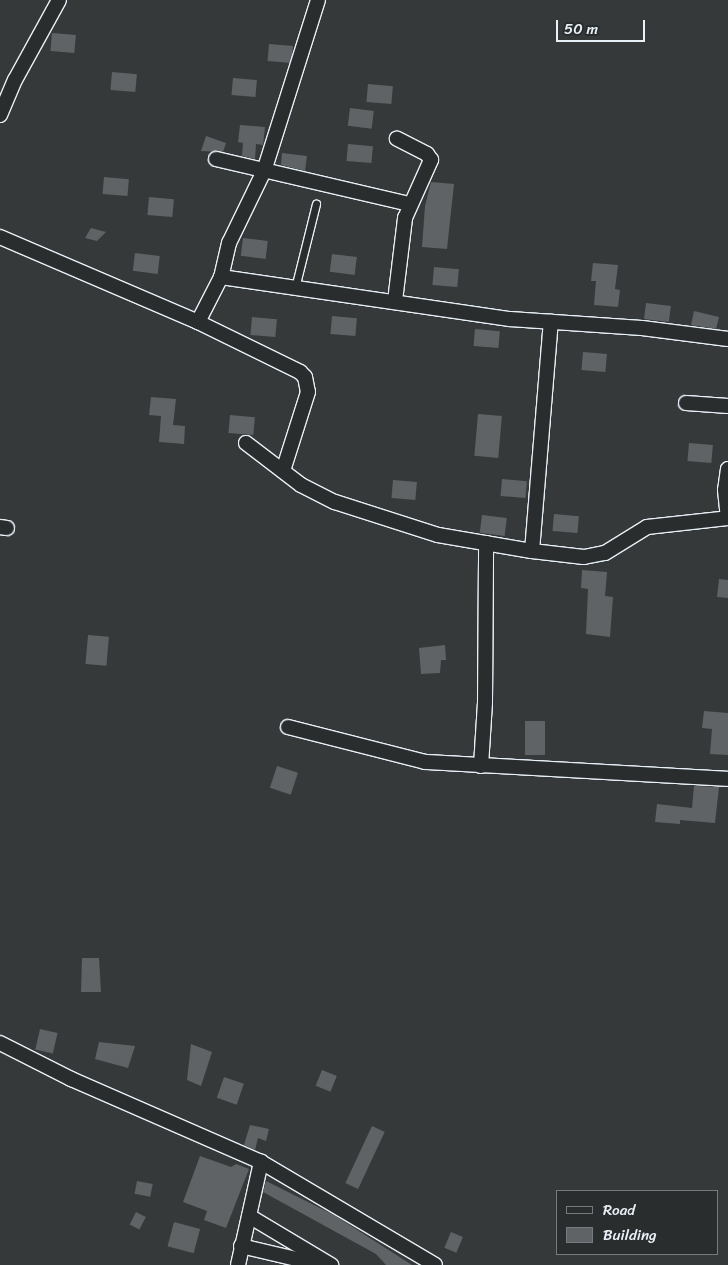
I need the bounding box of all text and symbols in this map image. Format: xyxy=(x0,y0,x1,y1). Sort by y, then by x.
scale bar xyxy=(558,10,647,42)
text: 50 m xyxy=(564,16,598,42)
legend xyxy=(556,1190,718,1255)
text: Road xyxy=(603,1197,635,1223)
text: Building xyxy=(603,1222,657,1248)

